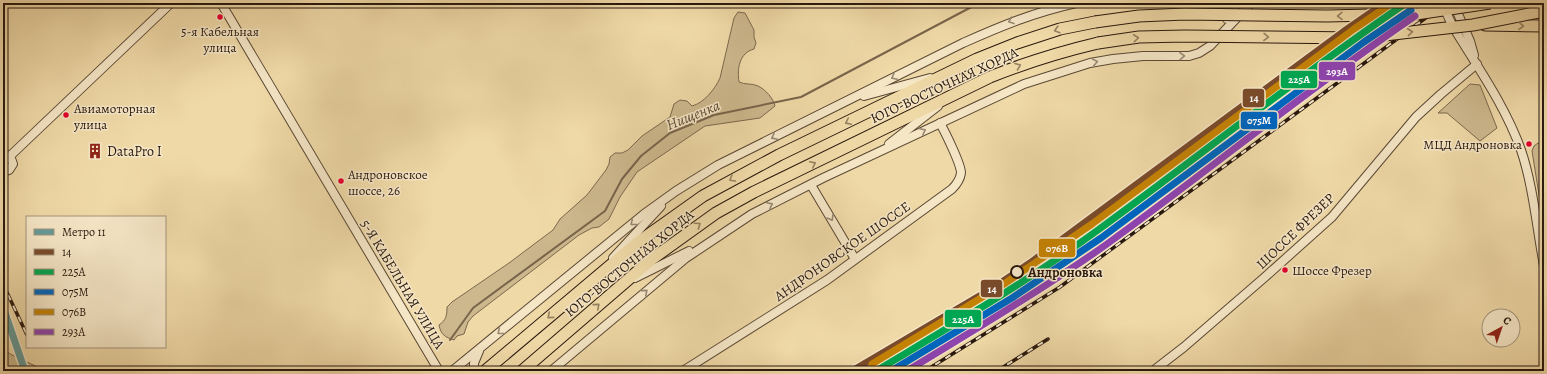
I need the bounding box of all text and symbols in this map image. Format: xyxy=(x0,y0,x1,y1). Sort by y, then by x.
marker: 5-я Кабельная улица xyxy=(215,12,225,22)
one-way arrow xyxy=(1337,12,1343,20)
one-way arrow xyxy=(1008,17,1015,25)
one-way arrow xyxy=(1518,22,1524,30)
place label: 5-я Кабельная улица xyxy=(181,23,259,56)
one-way arrow xyxy=(1054,25,1061,34)
one-way arrow xyxy=(1407,28,1413,37)
one-way arrow xyxy=(1263,33,1269,41)
one-way arrow xyxy=(1133,34,1139,43)
street label: ЮГО-ВОСТОЧНАЯ ХОРДА xyxy=(867,43,1022,128)
one-way arrow xyxy=(1179,52,1185,60)
one-way arrow xyxy=(1092,59,1099,67)
line badge: 293А xyxy=(1318,61,1356,81)
one-way arrow xyxy=(1015,62,1022,70)
text: 293А xyxy=(1326,64,1348,79)
line badge: 225А xyxy=(1280,70,1318,89)
one-way arrow xyxy=(891,72,898,80)
text: 225А xyxy=(1288,72,1310,87)
line badge: 14 xyxy=(1242,88,1265,108)
text: 14 xyxy=(1249,91,1259,106)
water label: Нищенка xyxy=(663,95,723,135)
place label: Авиамоторная улица xyxy=(73,100,155,133)
marker: Авиамоторная улица xyxy=(61,110,71,120)
line badge: 075М xyxy=(1240,111,1278,130)
text: 075М xyxy=(1247,113,1271,128)
one-way arrow xyxy=(845,117,853,124)
one-way arrow xyxy=(919,128,927,136)
one-way arrow xyxy=(770,132,778,140)
place label: МЦД Андроновка xyxy=(1423,136,1522,153)
marker: МЦД Андроновка xyxy=(1524,139,1534,149)
building icon: DataPro I xyxy=(86,142,104,160)
place label: DataPro I xyxy=(107,142,162,161)
one-way arrow xyxy=(808,161,816,168)
place label: Андроновское шоссе, 26 xyxy=(347,166,428,199)
one-way arrow xyxy=(729,175,736,182)
marker: Андроновское шоссе, 26 xyxy=(336,176,346,186)
street label: ШОССЕ ФРЕЗЕР xyxy=(1252,189,1339,274)
street label: АНДРОНОВСКОЕ ШОССЕ xyxy=(770,197,914,306)
one-way arrow xyxy=(765,203,773,210)
street label: ЮГО-ВОСТОЧНАЯ ХОРДА xyxy=(561,205,698,321)
one-way arrow xyxy=(826,214,833,221)
legend xyxy=(26,216,166,348)
street label: 5-Я КАБЕЛЬНАЯ УЛИЦА xyxy=(356,216,449,353)
one-way arrow xyxy=(631,219,638,226)
one-way arrow xyxy=(694,223,701,230)
text: Метро 11 xyxy=(62,224,106,240)
line badge: 076В xyxy=(1038,238,1076,258)
text: 076В xyxy=(1046,241,1068,256)
text: 14 xyxy=(62,244,72,260)
place label: Шоссе Фрезер xyxy=(1292,262,1372,279)
place label: Андроновка xyxy=(1027,263,1103,282)
text: 225А xyxy=(62,264,87,280)
marker: Андроновка xyxy=(1010,265,1024,279)
marker: Шоссе Фрезер xyxy=(1280,265,1290,275)
line badge: 14 xyxy=(980,279,1003,298)
text: 14 xyxy=(987,282,997,297)
text: 075М xyxy=(62,284,89,300)
one-way arrow xyxy=(641,289,648,296)
text: 076В xyxy=(62,304,86,320)
one-way arrow xyxy=(592,304,600,311)
north arrow xyxy=(1481,308,1521,348)
line badge: 225А xyxy=(944,309,982,328)
one-way arrow xyxy=(548,312,555,319)
text: 225А xyxy=(952,312,974,327)
text: С xyxy=(1500,313,1515,329)
text: 293А xyxy=(62,324,86,340)
one-way arrow xyxy=(497,327,505,334)

